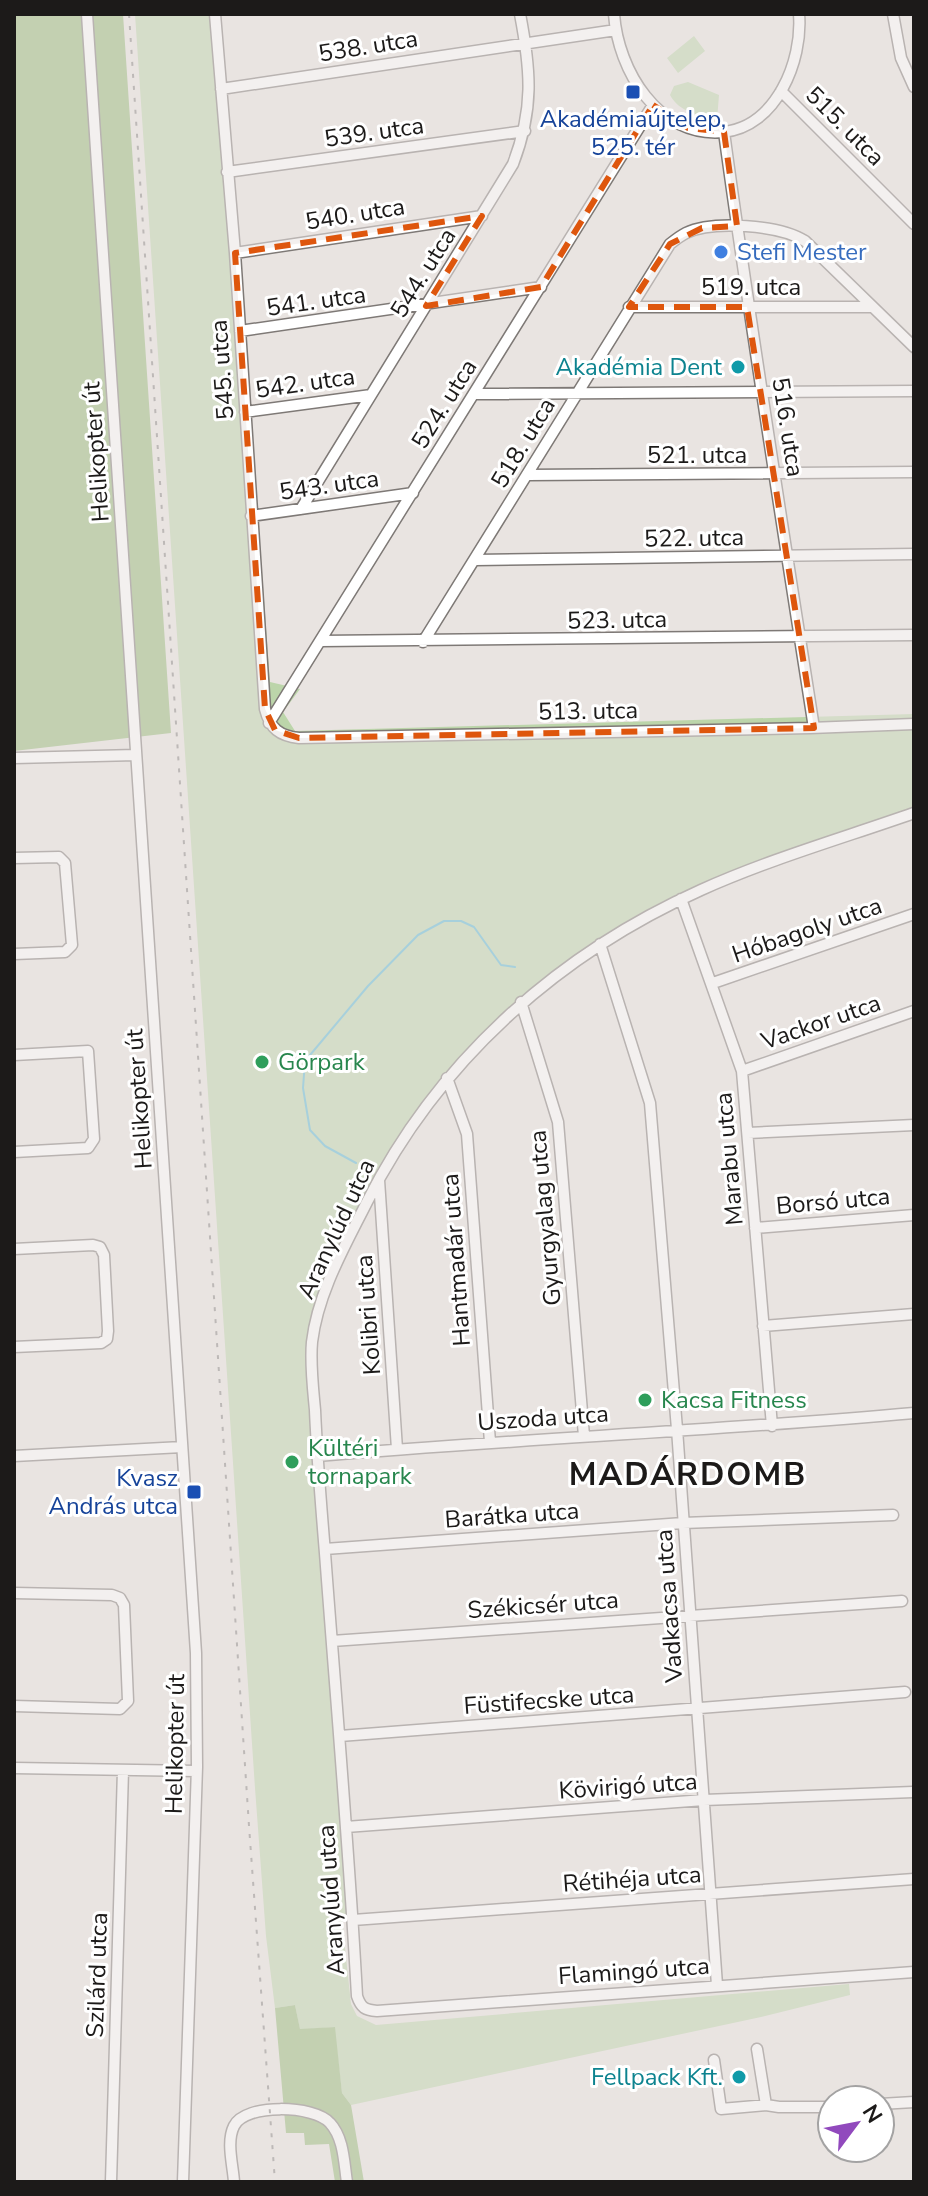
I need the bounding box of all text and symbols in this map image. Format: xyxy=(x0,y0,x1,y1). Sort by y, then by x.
street label: 538. utca xyxy=(316,22,420,70)
street label: 515. utca xyxy=(798,79,892,173)
marker: Akadémiaújtelep, 525. tér xyxy=(624,83,642,101)
place label: Akadémiaújtelep, 525. tér xyxy=(540,103,726,163)
street label: 539. utca xyxy=(322,109,426,155)
street label: 540. utca xyxy=(303,190,407,238)
street label: 544. utca xyxy=(383,222,463,324)
place label: Stefi Mester xyxy=(737,236,867,268)
marker: Stefi Mester xyxy=(712,243,730,261)
street label: 519. utca xyxy=(701,271,801,303)
street label: 541. utca xyxy=(264,278,368,324)
street label: 545. utca xyxy=(203,319,241,421)
place label: Akadémia Dent xyxy=(556,351,723,383)
street label: 524. utca xyxy=(404,353,484,455)
marker: Akadémia Dent xyxy=(729,358,747,376)
street label: 542. utca xyxy=(253,360,357,406)
street label: 516. utca xyxy=(764,375,812,479)
street label: Helikopter út xyxy=(75,380,117,523)
street label: 518. utca xyxy=(483,392,563,494)
street label: 521. utca xyxy=(647,439,747,471)
street label: 543. utca xyxy=(277,462,381,508)
street label: 522. utca xyxy=(644,521,744,555)
street label: 523. utca xyxy=(567,603,667,637)
street label: 513. utca xyxy=(538,694,638,728)
street label: Hóbagoly utca xyxy=(728,889,886,971)
street label: Vackor utca xyxy=(756,987,885,1058)
street label: Helikopter út xyxy=(118,1027,160,1170)
place label: Görpark xyxy=(278,1046,366,1078)
marker: Görpark xyxy=(253,1053,271,1071)
street label: Marabu utca xyxy=(707,1091,751,1227)
street label: Gyurgyalag utca xyxy=(521,1129,569,1307)
street label: Aranylúd utca xyxy=(290,1154,382,1304)
street label: Hantmadár utca xyxy=(434,1172,478,1348)
street label: Borsó utca xyxy=(775,1180,891,1222)
street label: Kolibri utca xyxy=(348,1254,388,1376)
place label: Kacsa Fitness xyxy=(661,1384,807,1416)
marker: Kacsa Fitness xyxy=(636,1391,654,1409)
street label: Uszoda utca xyxy=(476,1397,610,1439)
place label: Kültéri tornapark xyxy=(308,1432,413,1492)
marker: Kültéri tornapark xyxy=(283,1453,301,1471)
district label: MADÁRDOMB xyxy=(569,1453,807,1496)
place label: Kvasz András utca xyxy=(48,1462,178,1522)
marker: Kvasz András utca xyxy=(185,1483,203,1501)
street label: Barátka utca xyxy=(444,1494,580,1536)
street label: Vadkacsa utca xyxy=(648,1528,690,1685)
street label: Székicsér utca xyxy=(466,1584,620,1626)
street label: Helikopter út xyxy=(158,1673,192,1814)
street label: Füstifecske utca xyxy=(463,1678,635,1722)
street label: Kövirigó utca xyxy=(558,1765,698,1807)
street label: Aranylúd utca xyxy=(310,1824,352,1976)
street label: Rétihéja utca xyxy=(562,1858,702,1900)
street label: Szilárd utca xyxy=(79,1912,115,2038)
street label: Flamingó utca xyxy=(557,1950,711,1992)
place label: Fellpack Kft. xyxy=(591,2061,723,2093)
marker: Fellpack Kft. xyxy=(730,2068,748,2086)
north arrow xyxy=(816,2084,896,2164)
text: N xyxy=(855,2099,889,2129)

